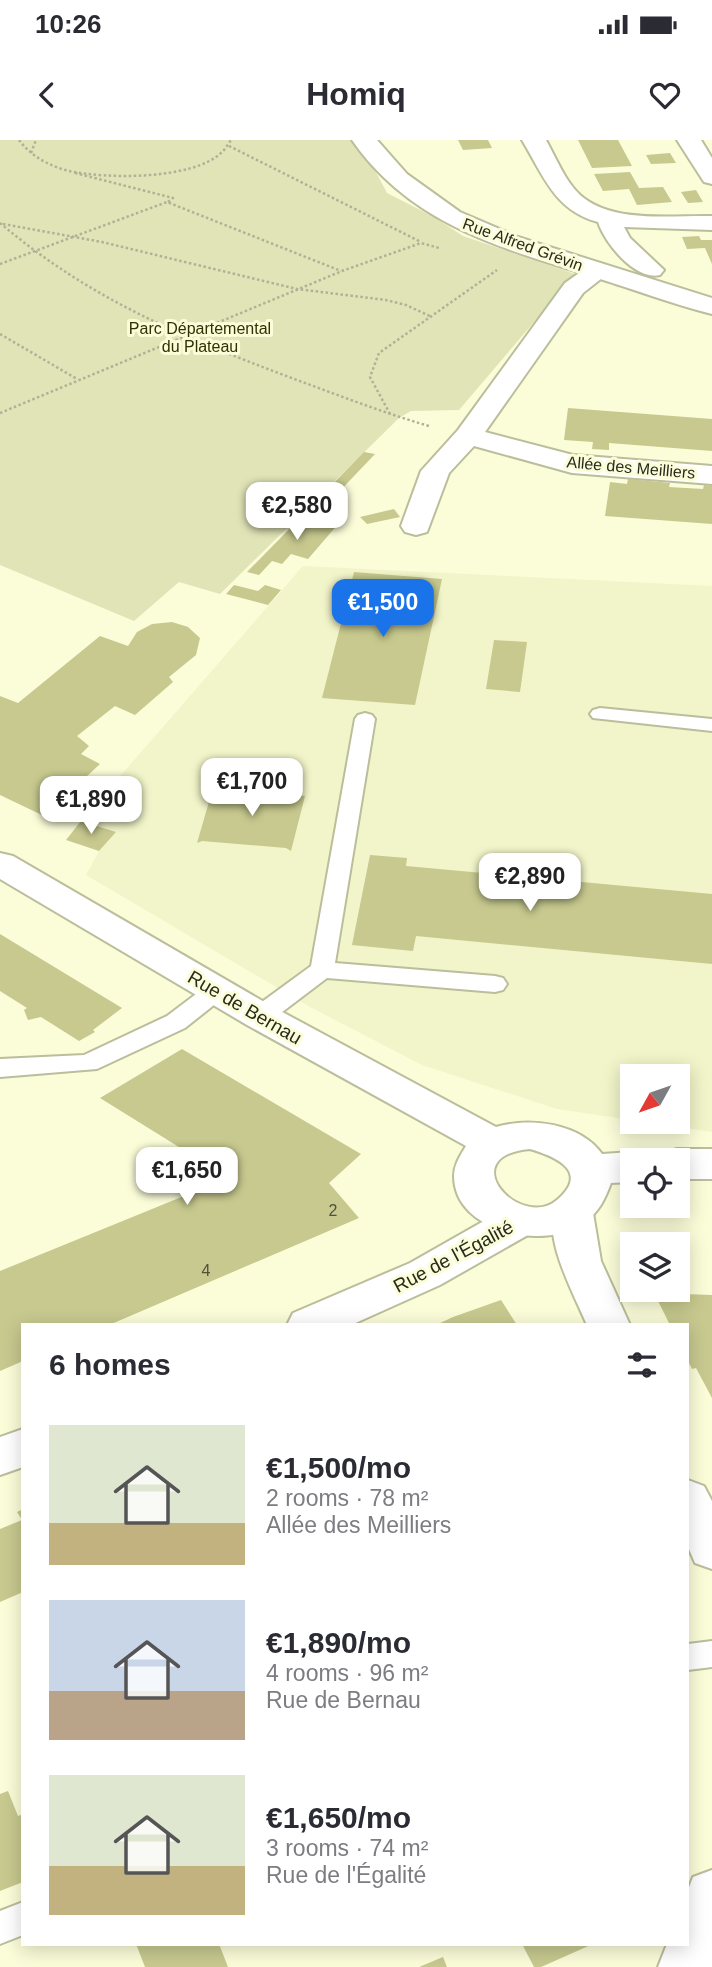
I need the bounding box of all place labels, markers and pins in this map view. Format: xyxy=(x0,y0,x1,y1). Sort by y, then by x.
pin: €2,580 xyxy=(240,482,354,542)
pin: €1,500 xyxy=(326,580,440,639)
pin: €1,700 xyxy=(195,758,309,818)
pin: €1,890 xyxy=(34,776,148,836)
pin: €2,890 xyxy=(473,854,587,913)
pin: €1,650 xyxy=(130,1147,244,1207)

